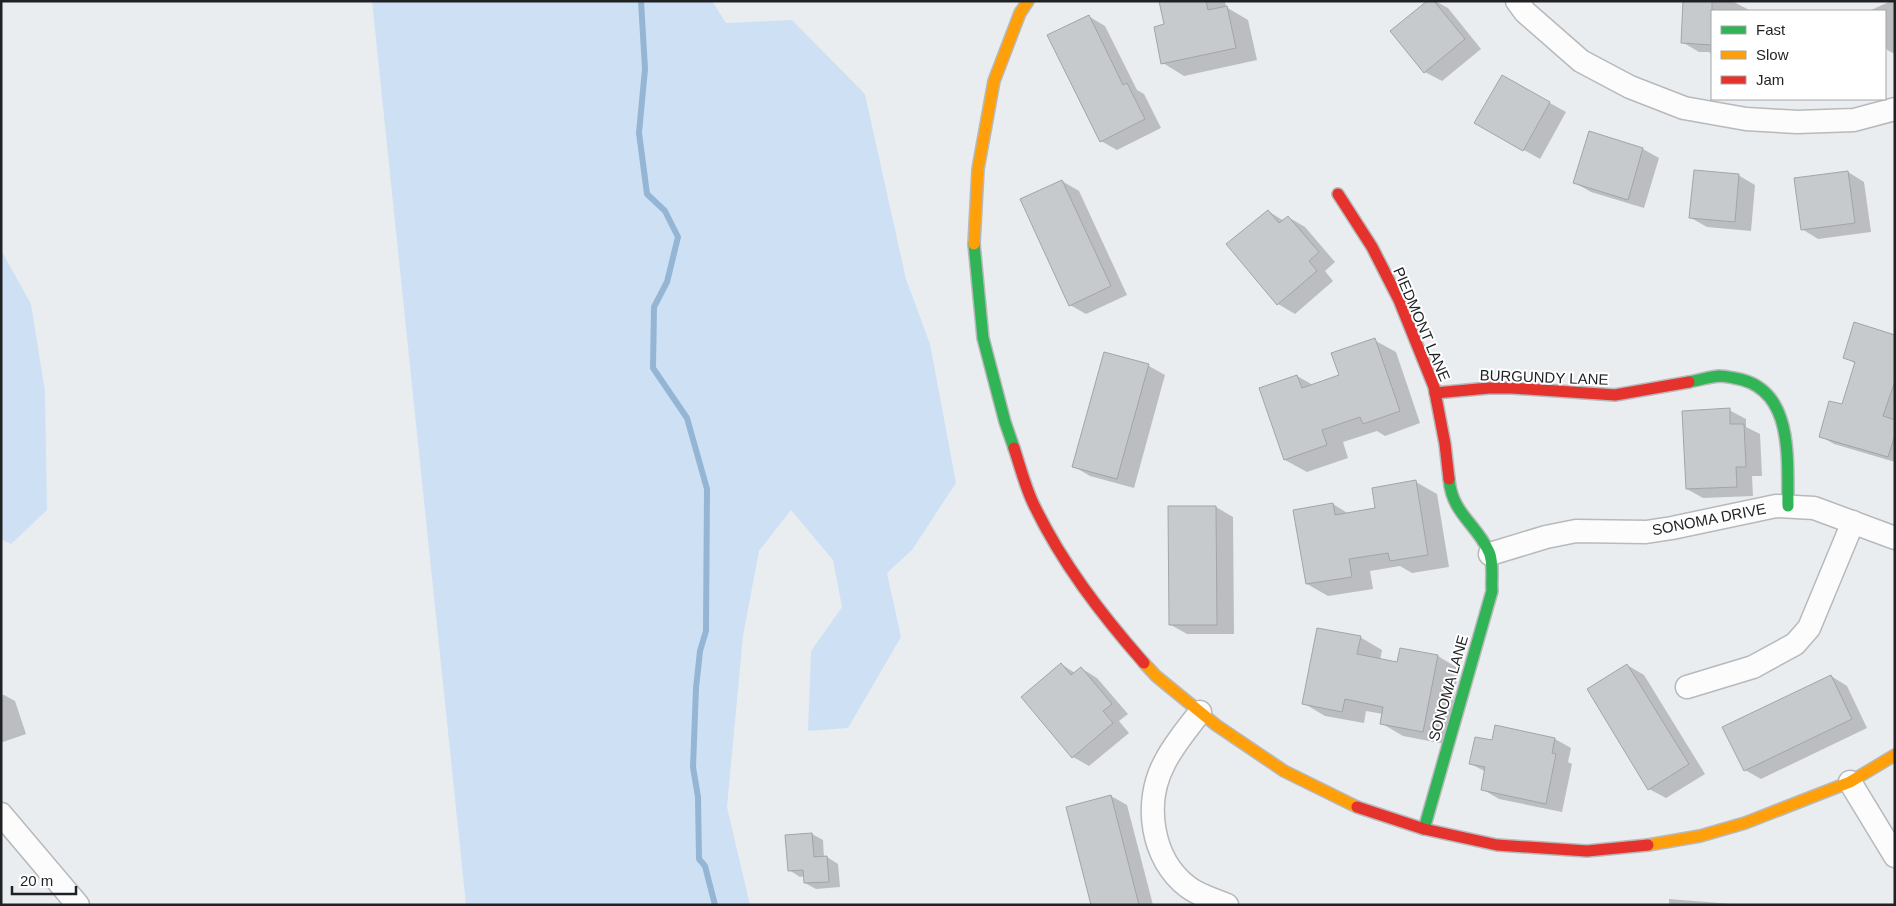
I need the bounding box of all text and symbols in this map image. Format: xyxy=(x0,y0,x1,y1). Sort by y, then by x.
legend xyxy=(1711,10,1886,100)
text: Fast xyxy=(1756,21,1786,38)
text: Slow xyxy=(1756,46,1789,63)
text: Jam xyxy=(1756,71,1784,88)
street label: PIEDMONT LANE xyxy=(1390,264,1454,384)
street label: BURGUNDY LANE xyxy=(1479,366,1609,388)
street label: SONOMA DRIVE xyxy=(1651,500,1767,538)
street label: SONOMA LANE xyxy=(1425,633,1471,743)
scale bar xyxy=(12,864,76,896)
text: 20 m xyxy=(20,872,53,889)

